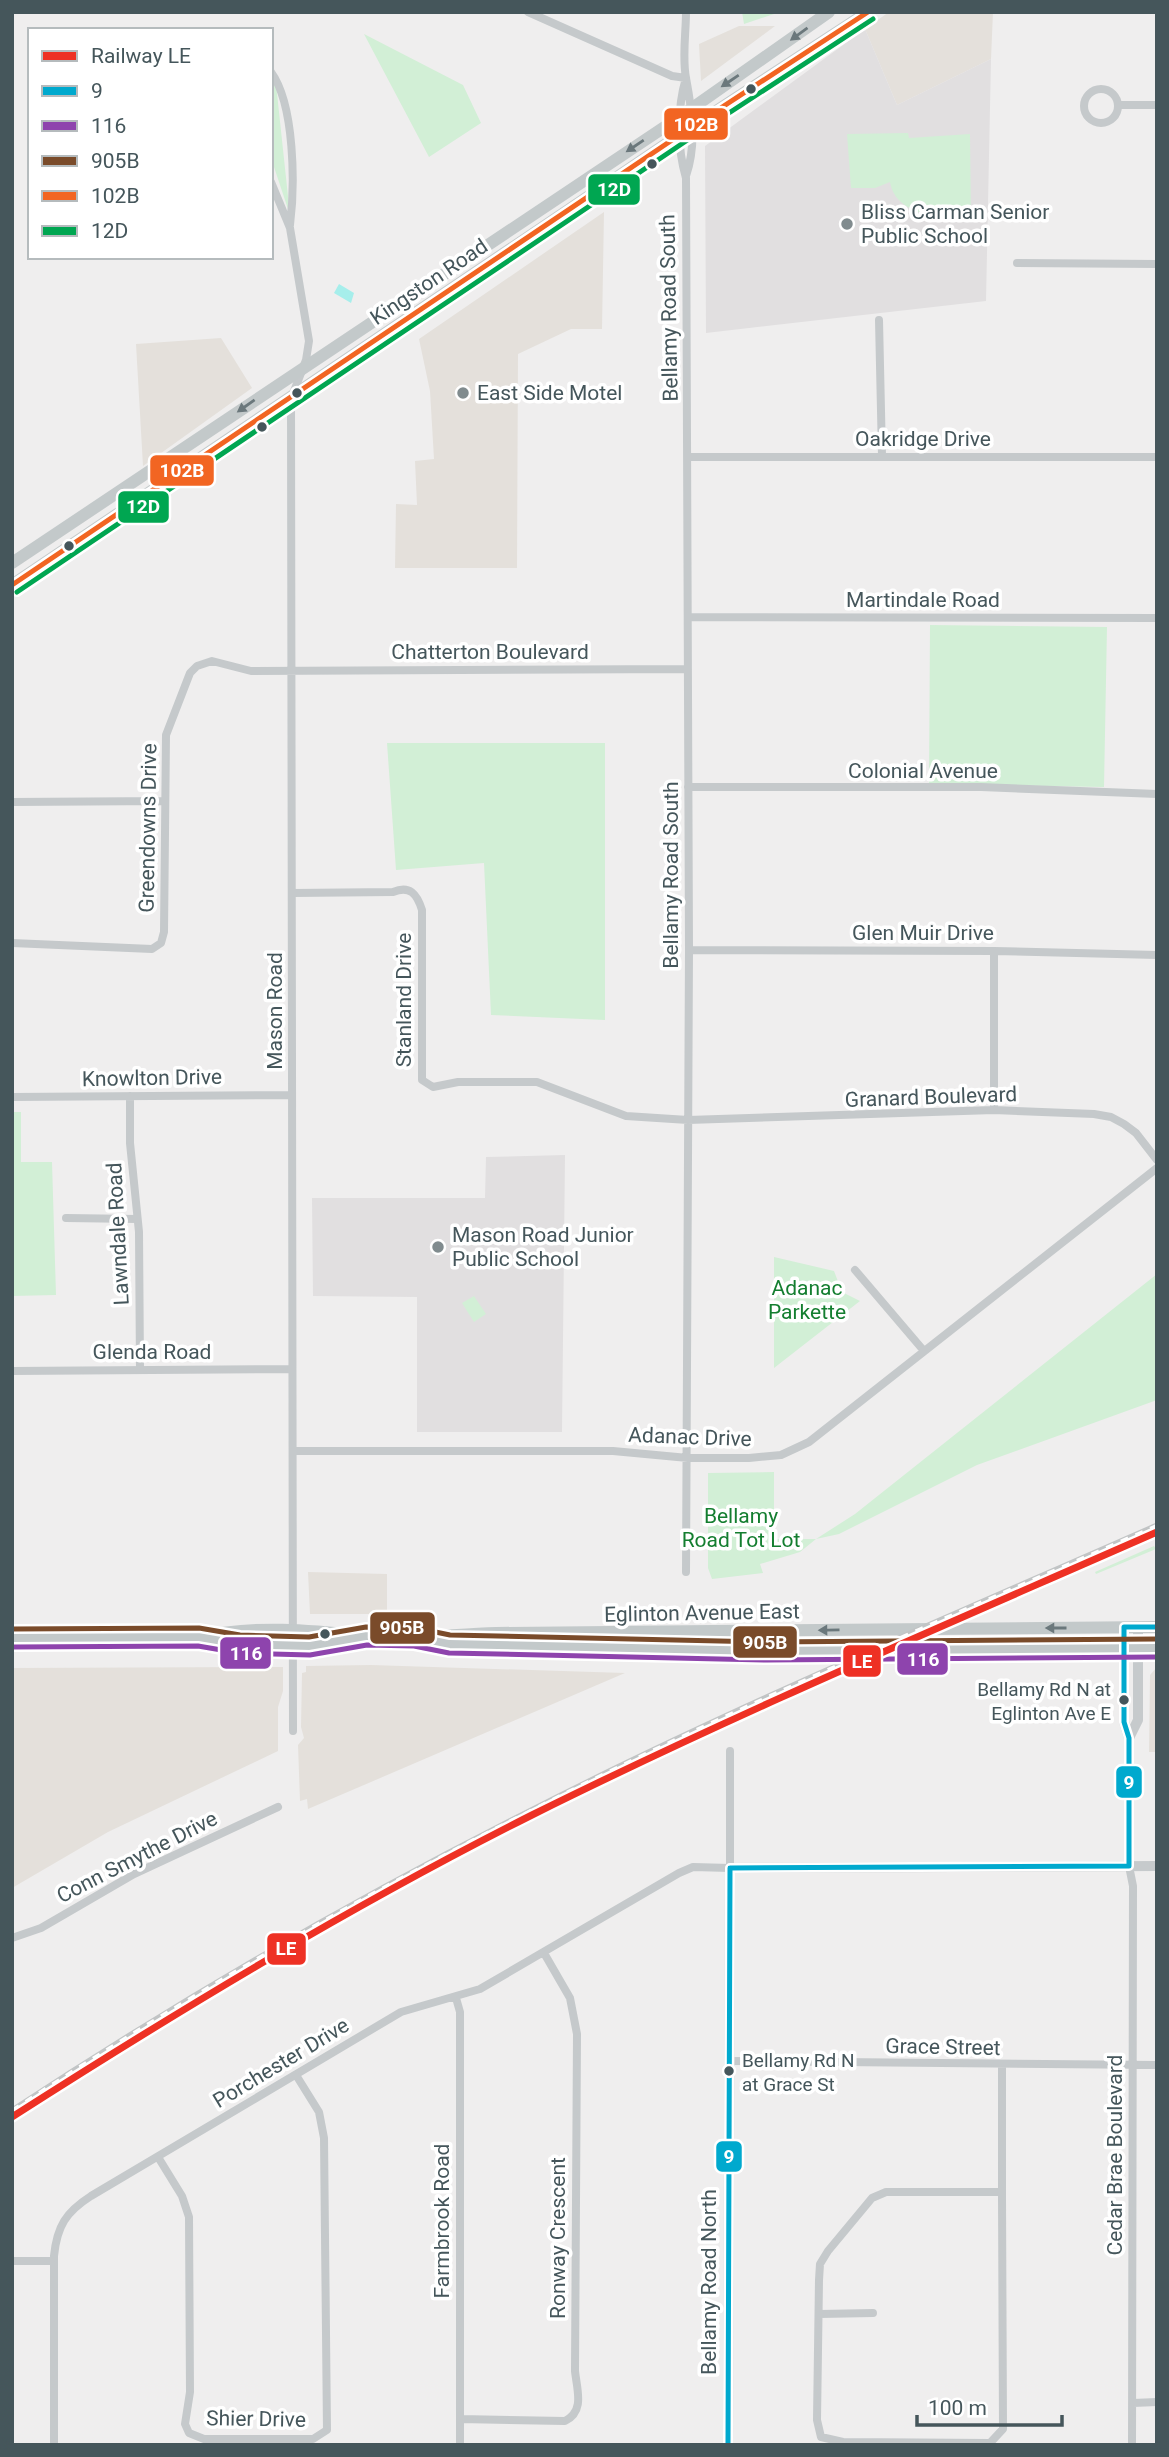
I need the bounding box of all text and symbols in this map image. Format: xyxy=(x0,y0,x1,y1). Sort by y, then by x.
one-way arrow xyxy=(790,27,808,41)
legend xyxy=(28,28,273,259)
text: Railway LE xyxy=(91,44,191,68)
one-way arrow xyxy=(720,75,740,88)
text: 9 xyxy=(91,79,103,103)
unlabelled marker xyxy=(744,82,758,96)
line badge: 102B xyxy=(663,107,729,141)
text: 102B xyxy=(674,113,718,136)
text: 116 xyxy=(91,114,126,138)
one-way arrow xyxy=(625,140,645,153)
text: 905B xyxy=(91,149,140,173)
unlabelled marker xyxy=(645,157,659,171)
line badge: 12D xyxy=(587,173,641,206)
text: 12D xyxy=(597,178,631,201)
text: 102B xyxy=(91,184,140,208)
place label: Bliss Carman Senior Public School xyxy=(861,200,1049,248)
street label: Bellamy Road South xyxy=(655,214,683,402)
marker: Bliss Carman Senior Public School xyxy=(839,216,855,232)
text: 12D xyxy=(91,219,128,243)
street label: Kingston Road xyxy=(366,234,492,330)
place label: East Side Motel xyxy=(477,381,622,405)
marker: East Side Motel xyxy=(455,385,471,401)
unlabelled marker xyxy=(290,386,304,400)
one-way arrow xyxy=(237,399,255,413)
unlabelled marker xyxy=(255,420,269,434)
street label: Oakridge Drive xyxy=(855,427,991,451)
line badge: 102B xyxy=(149,454,215,487)
text: 102B xyxy=(160,459,204,482)
line badge: 12D xyxy=(117,490,170,524)
text: 12D xyxy=(126,495,160,518)
unlabelled marker xyxy=(62,539,76,553)
street label: Martindale Road xyxy=(846,588,1000,612)
street label: Chatterton Boulevard xyxy=(391,640,589,664)
street label: Greendowns Drive xyxy=(135,743,161,913)
street label: Colonial Avenue xyxy=(848,759,998,783)
street label: Bellamy Road South xyxy=(659,781,683,969)
street label: Glen Muir Drive xyxy=(852,921,994,945)
street label: Stanland Drive xyxy=(392,933,416,1067)
street label: Mason Road xyxy=(263,952,287,1070)
street label: Knowlton Drive xyxy=(82,1065,222,1091)
street label: Granard Boulevard xyxy=(844,1082,1018,1112)
street label: Lawndale Road xyxy=(102,1162,134,1306)
place label: Mason Road Junior Public School xyxy=(452,1223,634,1271)
marker: Mason Road Junior Public School xyxy=(430,1239,446,1255)
park label: Adanac Parkette xyxy=(768,1276,846,1324)
street label: Glenda Road xyxy=(93,1340,211,1364)
street label: Adanac Drive xyxy=(628,1423,752,1451)
park label: Bellamy Road Tot Lot xyxy=(682,1504,800,1552)
street label: Eglinton Avenue East xyxy=(604,1599,800,1627)
line badge: 905B xyxy=(369,1611,436,1645)
text: 905B xyxy=(380,1616,424,1639)
one-way arrow xyxy=(1045,1622,1067,1634)
one-way arrow xyxy=(817,1624,839,1636)
line badge: 905B xyxy=(732,1625,798,1659)
unlabelled marker xyxy=(318,1627,332,1641)
text: 905B xyxy=(743,1631,787,1654)
line badge: 116 xyxy=(219,1636,272,1670)
text: 116 xyxy=(230,1642,262,1665)
line badge: 116 xyxy=(896,1642,949,1676)
line badge: LE xyxy=(842,1644,882,1678)
text: 116 xyxy=(907,1648,939,1671)
text: LE xyxy=(852,1650,873,1673)
place label: Bellamy Rd N at Eglinton Ave E xyxy=(977,1678,1111,1725)
marker: Bellamy Rd N at Eglinton Ave E xyxy=(1117,1693,1131,1707)
line badge: 9 xyxy=(1115,1765,1143,1799)
text: 9 xyxy=(1124,1771,1134,1794)
street label: Conn Smythe Drive xyxy=(53,1806,221,1908)
line badge: LE xyxy=(266,1932,307,1966)
text: LE xyxy=(276,1937,297,1960)
street label: Porchester Drive xyxy=(209,2013,353,2113)
street label: Grace Street xyxy=(885,2034,1001,2060)
place label: Bellamy Rd N at Grace St xyxy=(742,2049,855,2096)
street label: Cedar Brae Boulevard xyxy=(1103,2055,1127,2255)
marker: Bellamy Rd N at Grace St xyxy=(722,2064,736,2078)
line badge: 9 xyxy=(715,2140,743,2173)
street label: Farmbrook Road xyxy=(430,2144,454,2298)
text: 9 xyxy=(724,2145,734,2168)
street label: Ronway Crescent xyxy=(546,2157,570,2319)
street label: Bellamy Road North xyxy=(697,2189,721,2375)
scale bar xyxy=(917,2384,1062,2428)
text: 100 m xyxy=(928,2396,987,2420)
street label: Shier Drive xyxy=(206,2406,306,2432)

